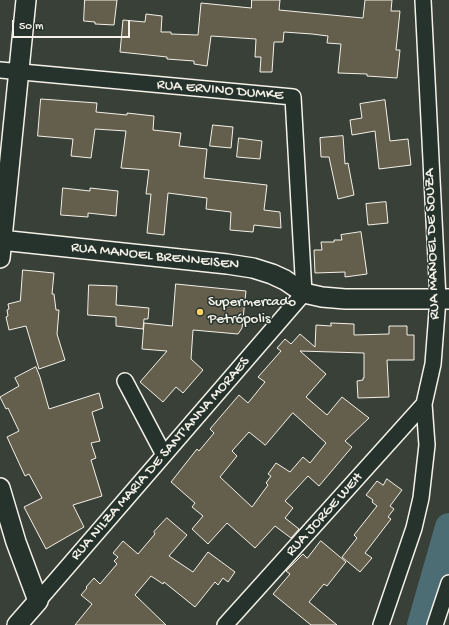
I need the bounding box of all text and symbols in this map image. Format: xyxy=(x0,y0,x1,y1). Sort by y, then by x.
scale bar xyxy=(14,12,132,38)
text: 50 m xyxy=(19,20,44,34)
street label: RUA ERVINO DUMKE xyxy=(156,77,284,105)
street label: RUA MANOEL DE SOUZA xyxy=(421,168,445,320)
street label: RUA MANOEL BRENNEISEN xyxy=(70,239,240,275)
place label: Supermercado Petrópolis xyxy=(208,294,296,329)
marker: Supermercado Petrópolis xyxy=(195,307,205,317)
street label: RUA NILZA MARIA DE SANT'ANNA MORAES xyxy=(68,353,254,565)
street label: RUA JORGE WEH xyxy=(283,469,367,561)

